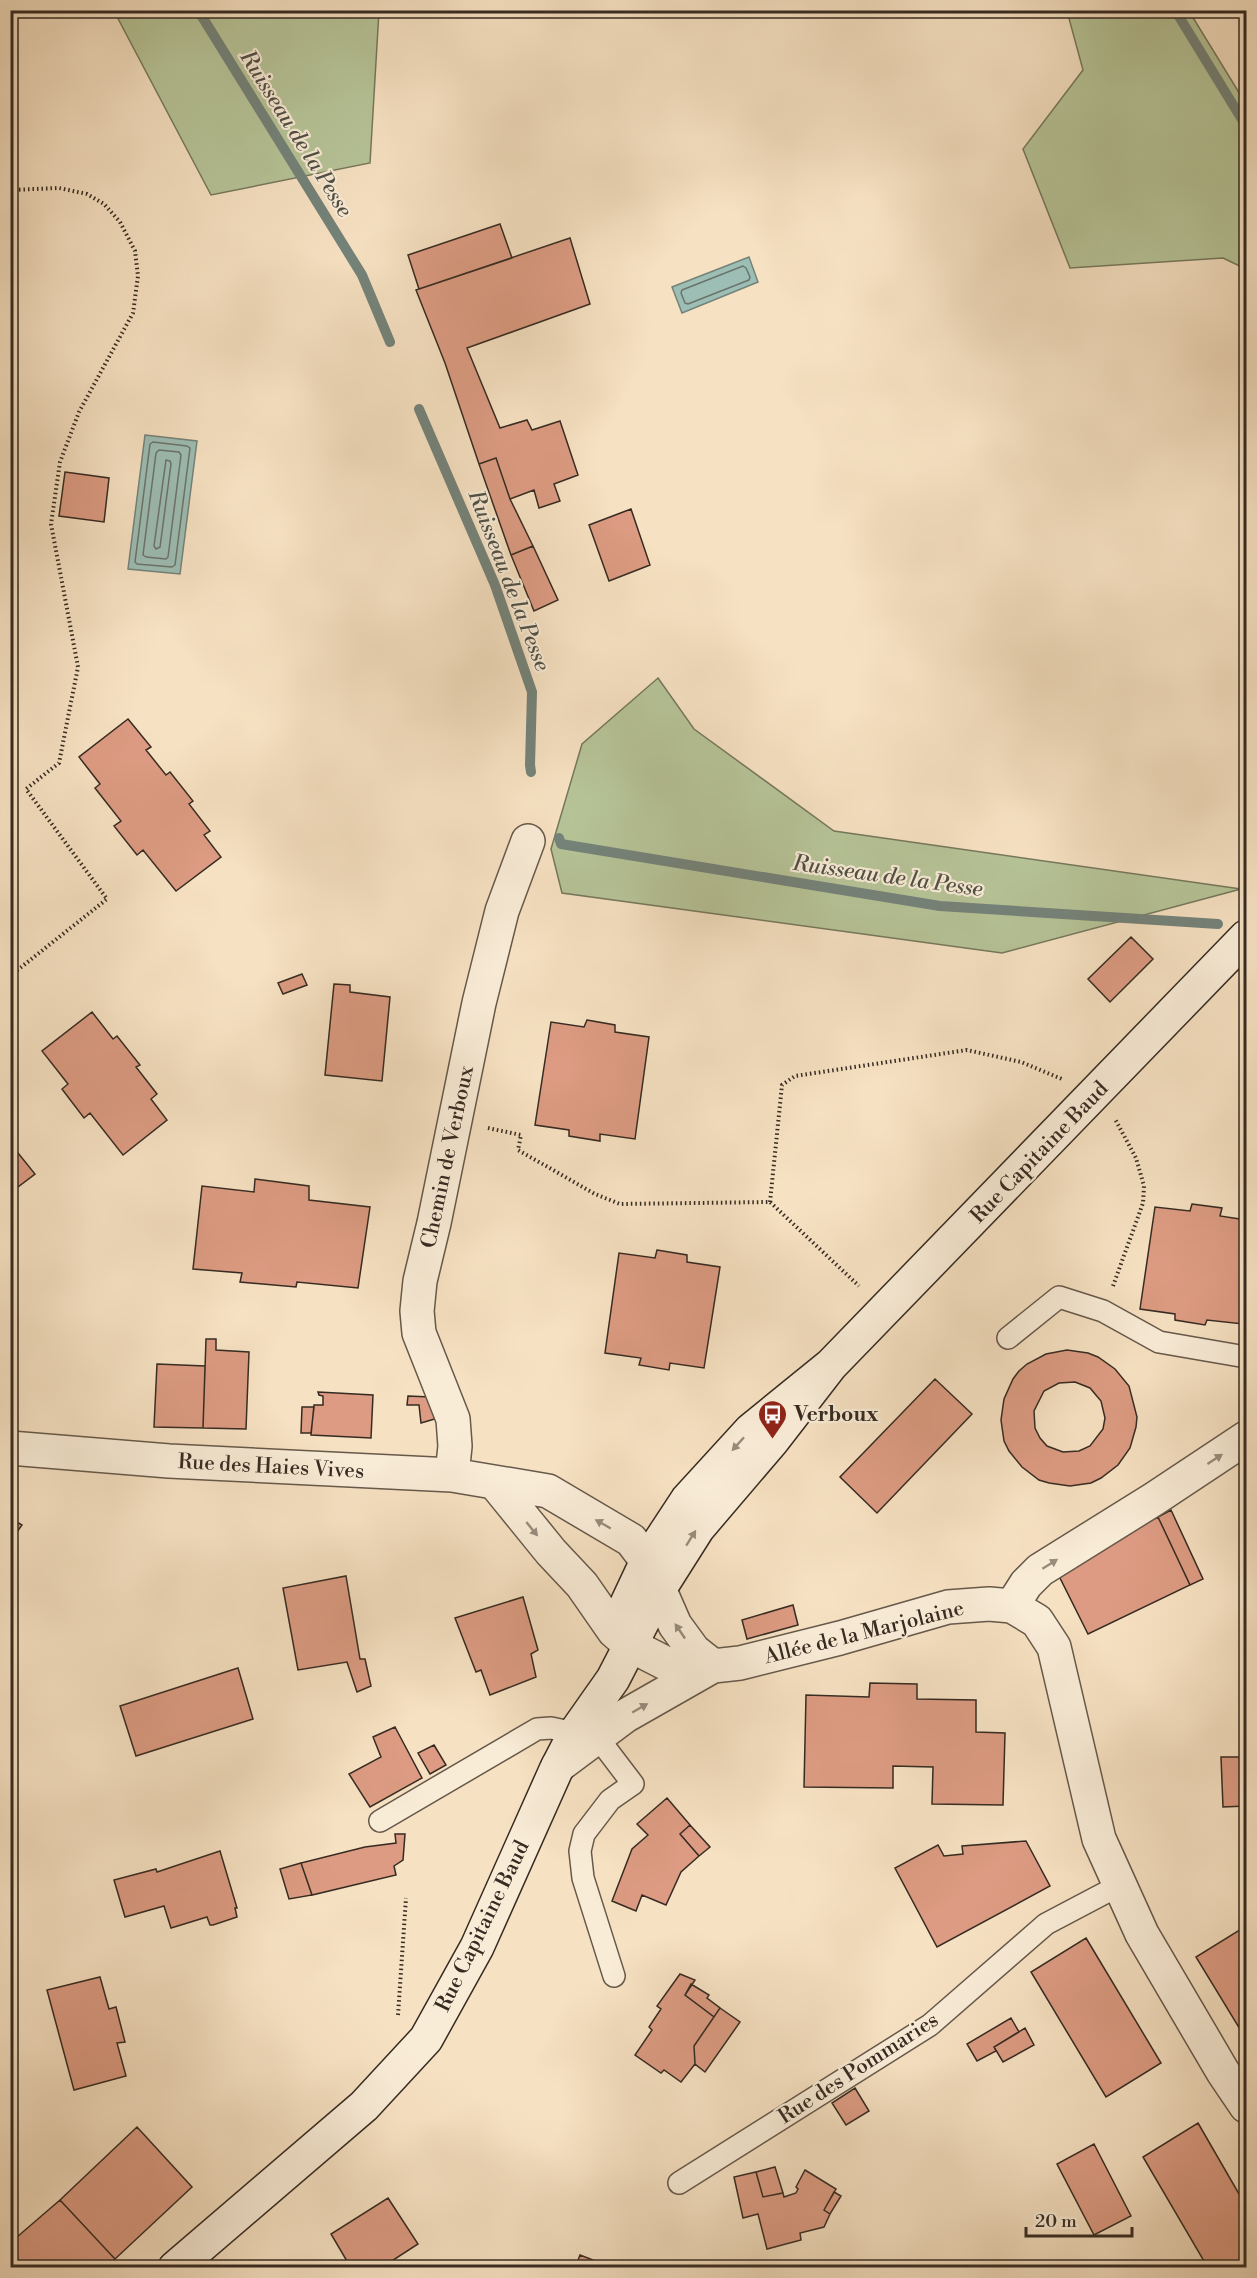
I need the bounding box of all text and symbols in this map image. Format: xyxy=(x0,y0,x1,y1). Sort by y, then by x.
water label: Ruisseau de la Pesse xyxy=(233,45,358,222)
water label: Ruisseau de la Pesse xyxy=(461,485,556,675)
water label: Ruisseau de la Pesse xyxy=(790,850,985,903)
street label: Chemin de Verboux xyxy=(416,1063,480,1251)
street label: Rue Capitaine Baud xyxy=(965,1076,1114,1229)
bus stop icon: Verboux xyxy=(757,1398,789,1440)
place label: Verboux xyxy=(793,1402,879,1428)
one-way arrow xyxy=(731,1436,745,1451)
street label: Rue des Haies Vives xyxy=(177,1449,365,1485)
one-way arrow xyxy=(1207,1454,1223,1465)
one-way arrow xyxy=(595,1519,612,1529)
one-way arrow xyxy=(526,1521,539,1537)
one-way arrow xyxy=(685,1530,696,1546)
one-way arrow xyxy=(1042,1558,1058,1569)
street label: Allée de la Marjolaine xyxy=(761,1596,967,1671)
one-way arrow xyxy=(675,1623,686,1640)
one-way arrow xyxy=(632,1702,648,1713)
street label: Rue Capitaine Baud xyxy=(430,1836,536,2016)
street label: Rue des Pommaries xyxy=(774,2007,944,2130)
scale bar xyxy=(1026,2200,1132,2238)
text: 20 m xyxy=(1035,2210,1077,2233)

